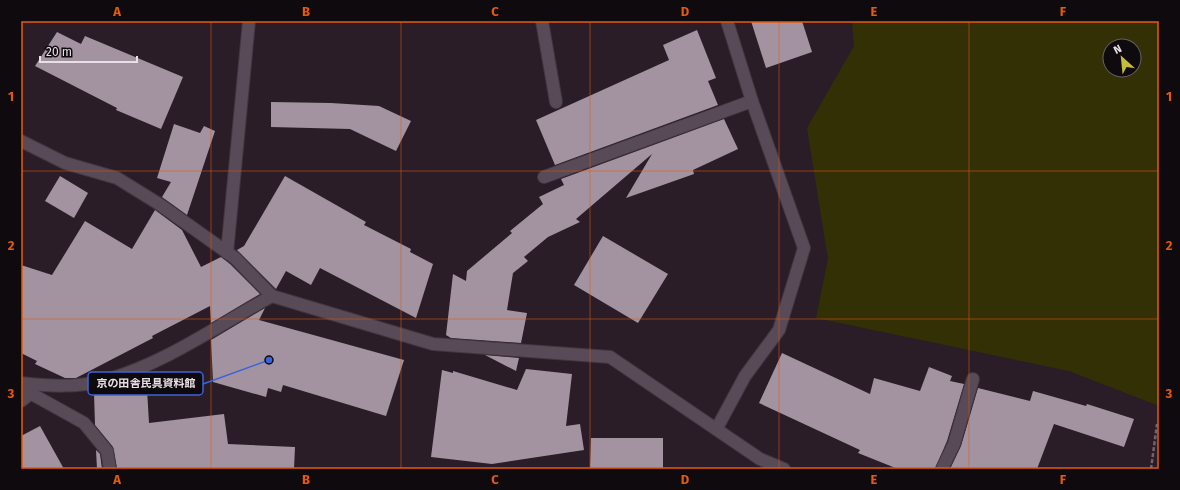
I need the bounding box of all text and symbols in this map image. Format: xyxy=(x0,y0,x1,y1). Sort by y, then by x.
text: A xyxy=(112,4,121,19)
text: B xyxy=(302,4,310,19)
text: C xyxy=(491,4,499,19)
text: D xyxy=(681,4,690,19)
text: E xyxy=(871,4,878,19)
text: F xyxy=(1060,4,1067,19)
scale bar xyxy=(40,38,137,64)
north arrow xyxy=(1102,38,1142,78)
text: N xyxy=(1111,42,1124,57)
text: 20 m xyxy=(46,45,72,59)
text: 1 xyxy=(8,89,14,104)
text: 1 xyxy=(1166,89,1172,104)
text: 2 xyxy=(8,238,15,253)
text: 2 xyxy=(1166,238,1173,253)
callout: 京の田舎民具資料館 xyxy=(88,372,203,395)
text: 京の田舎民具資料館 xyxy=(97,377,196,390)
text: 3 xyxy=(7,386,15,401)
text: 3 xyxy=(1165,386,1173,401)
text: A xyxy=(112,472,121,487)
text: B xyxy=(302,472,310,487)
text: C xyxy=(491,472,499,487)
text: D xyxy=(681,472,690,487)
text: E xyxy=(871,472,878,487)
text: F xyxy=(1060,472,1067,487)

